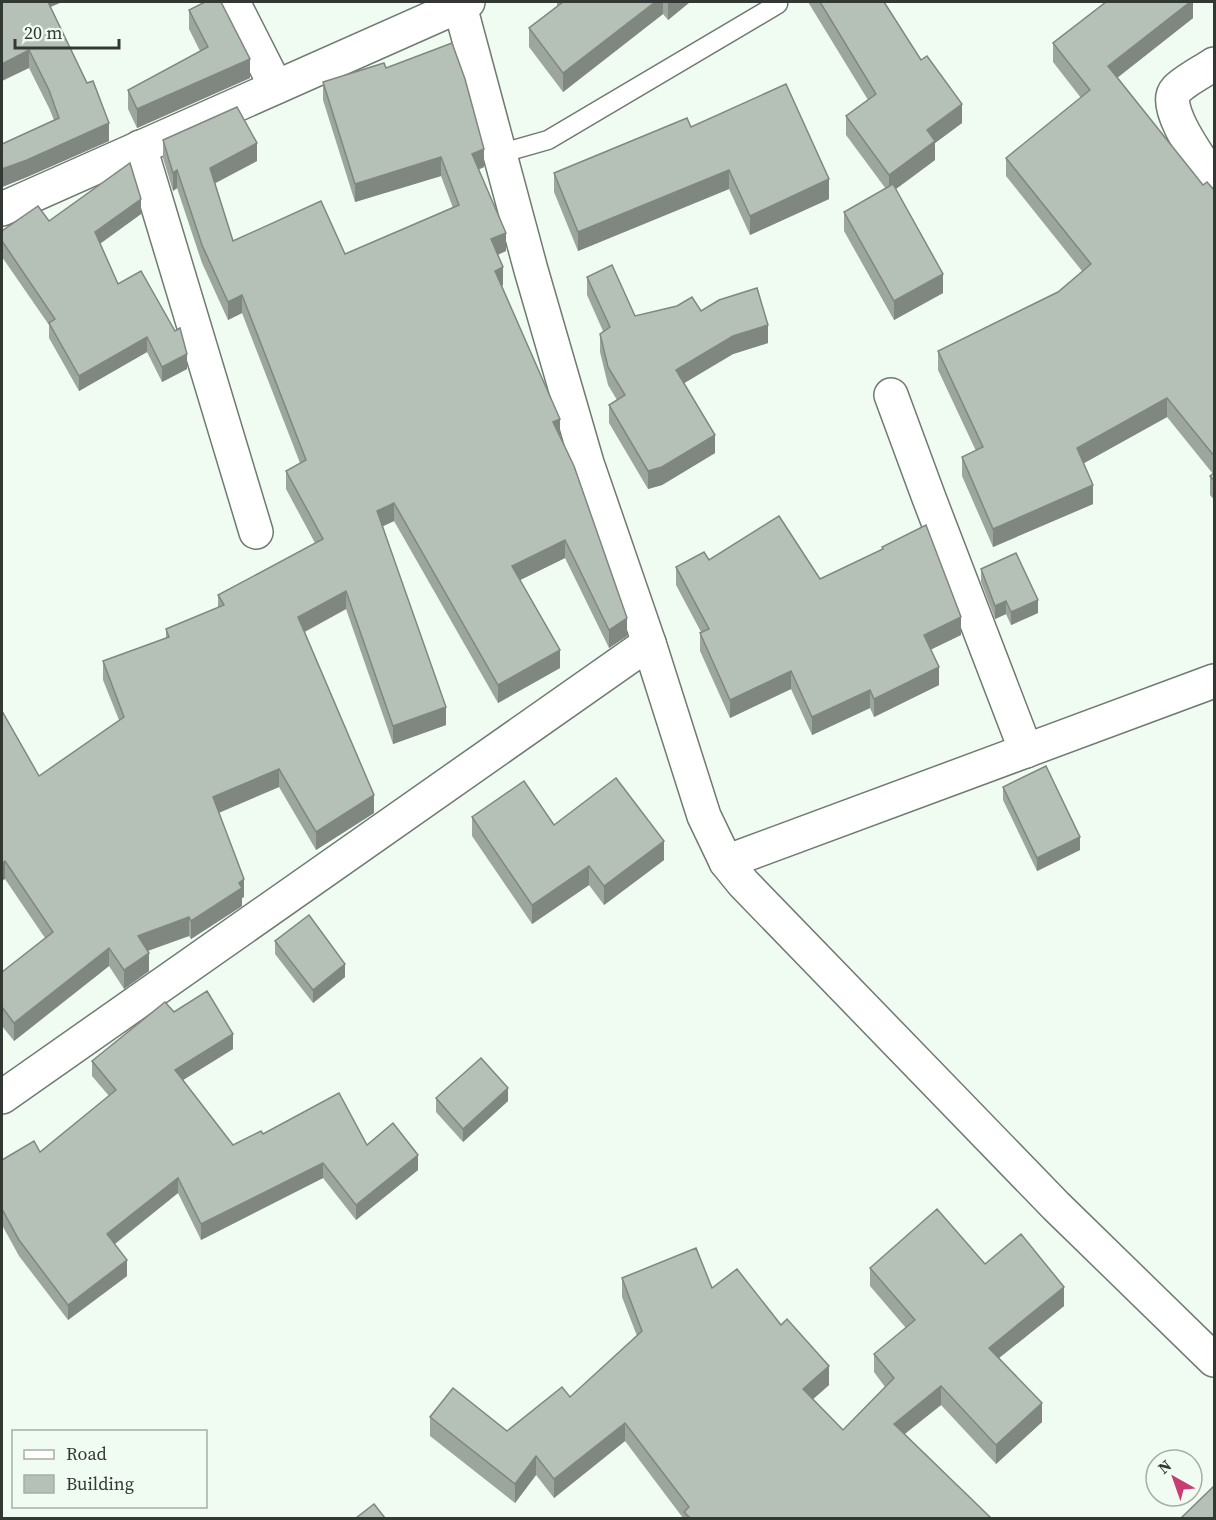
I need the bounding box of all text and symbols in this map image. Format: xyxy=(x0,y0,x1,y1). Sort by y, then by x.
scale bar xyxy=(15,12,118,50)
text: 20 m xyxy=(24,20,62,45)
legend xyxy=(12,1430,207,1508)
text: Road xyxy=(66,1441,107,1466)
north arrow xyxy=(1144,1448,1204,1508)
text: N xyxy=(1153,1454,1176,1479)
text: Building xyxy=(66,1471,134,1496)

